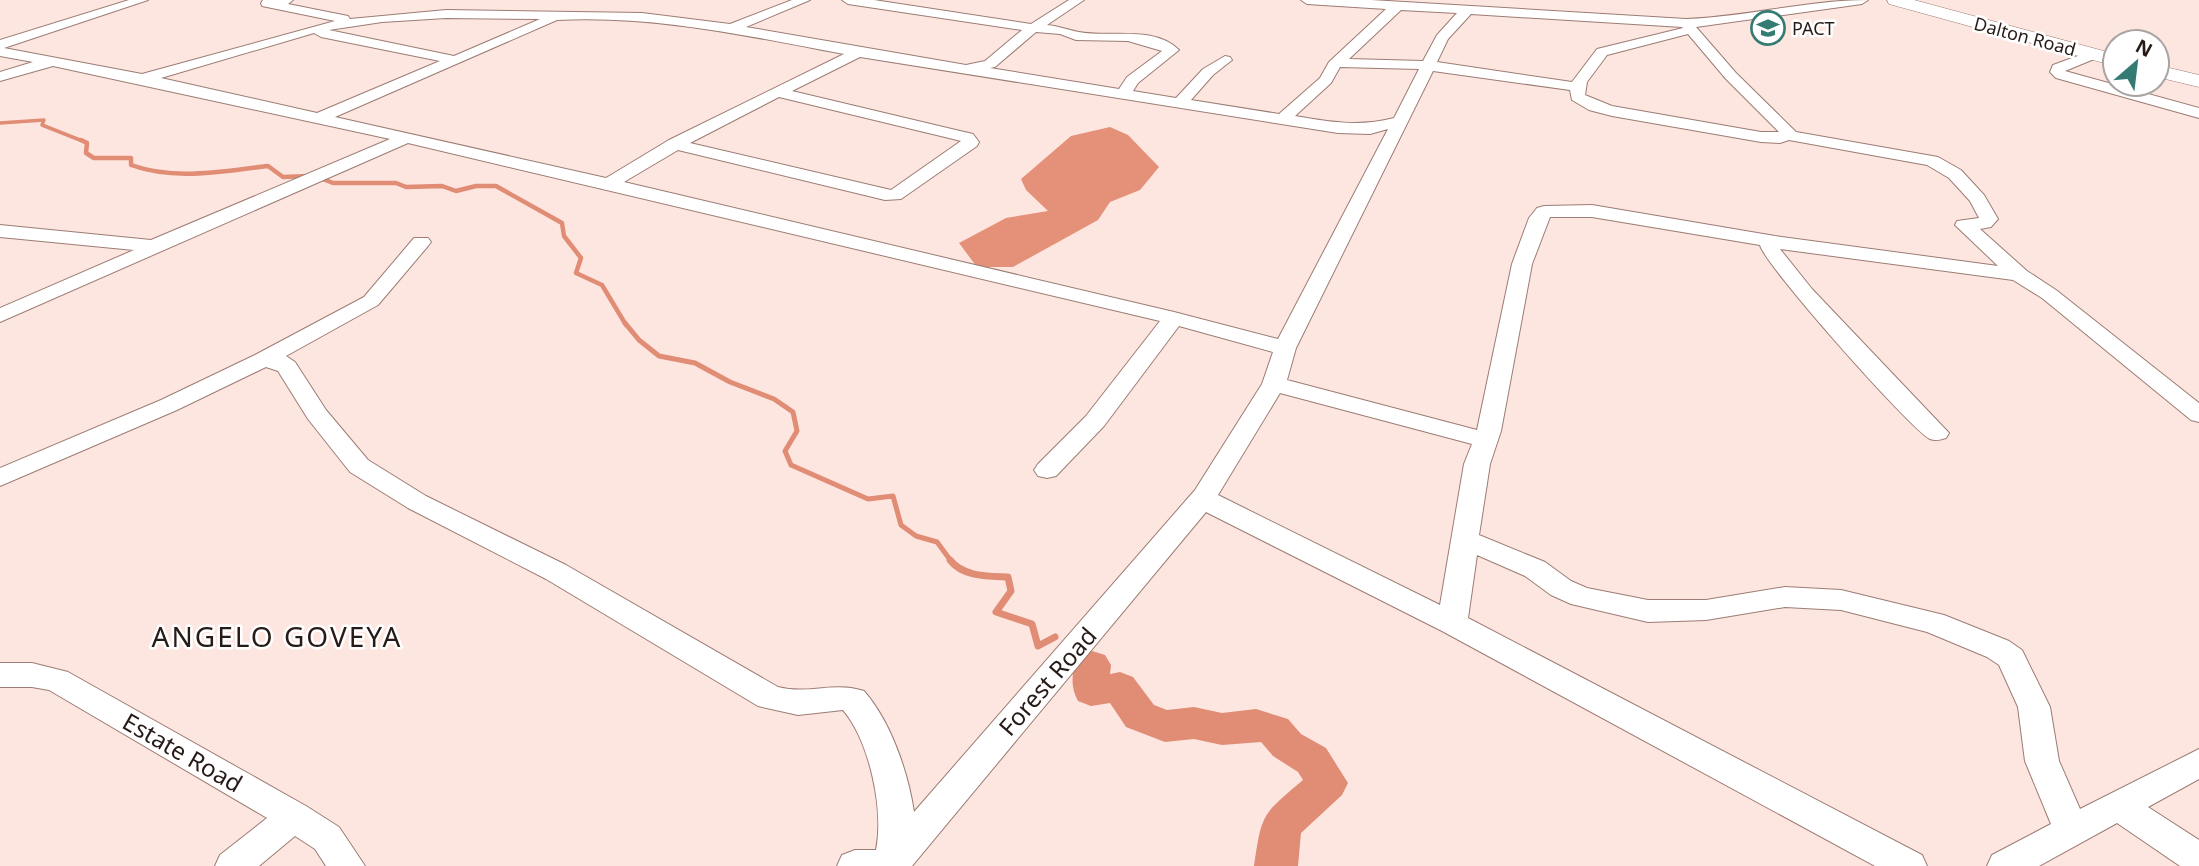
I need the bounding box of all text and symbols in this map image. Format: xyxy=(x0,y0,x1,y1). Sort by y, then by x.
school or university icon: PACT xyxy=(1749,9,1787,47)
street label: Dalton Road xyxy=(1972,11,2078,61)
place label: PACT xyxy=(1792,16,1835,40)
north arrow xyxy=(2101,28,2171,98)
text: N xyxy=(2131,33,2157,63)
district label: ANGELO GOVEYA xyxy=(152,617,402,655)
street label: Forest Road xyxy=(991,620,1103,742)
street label: Estate Road xyxy=(117,704,249,800)

